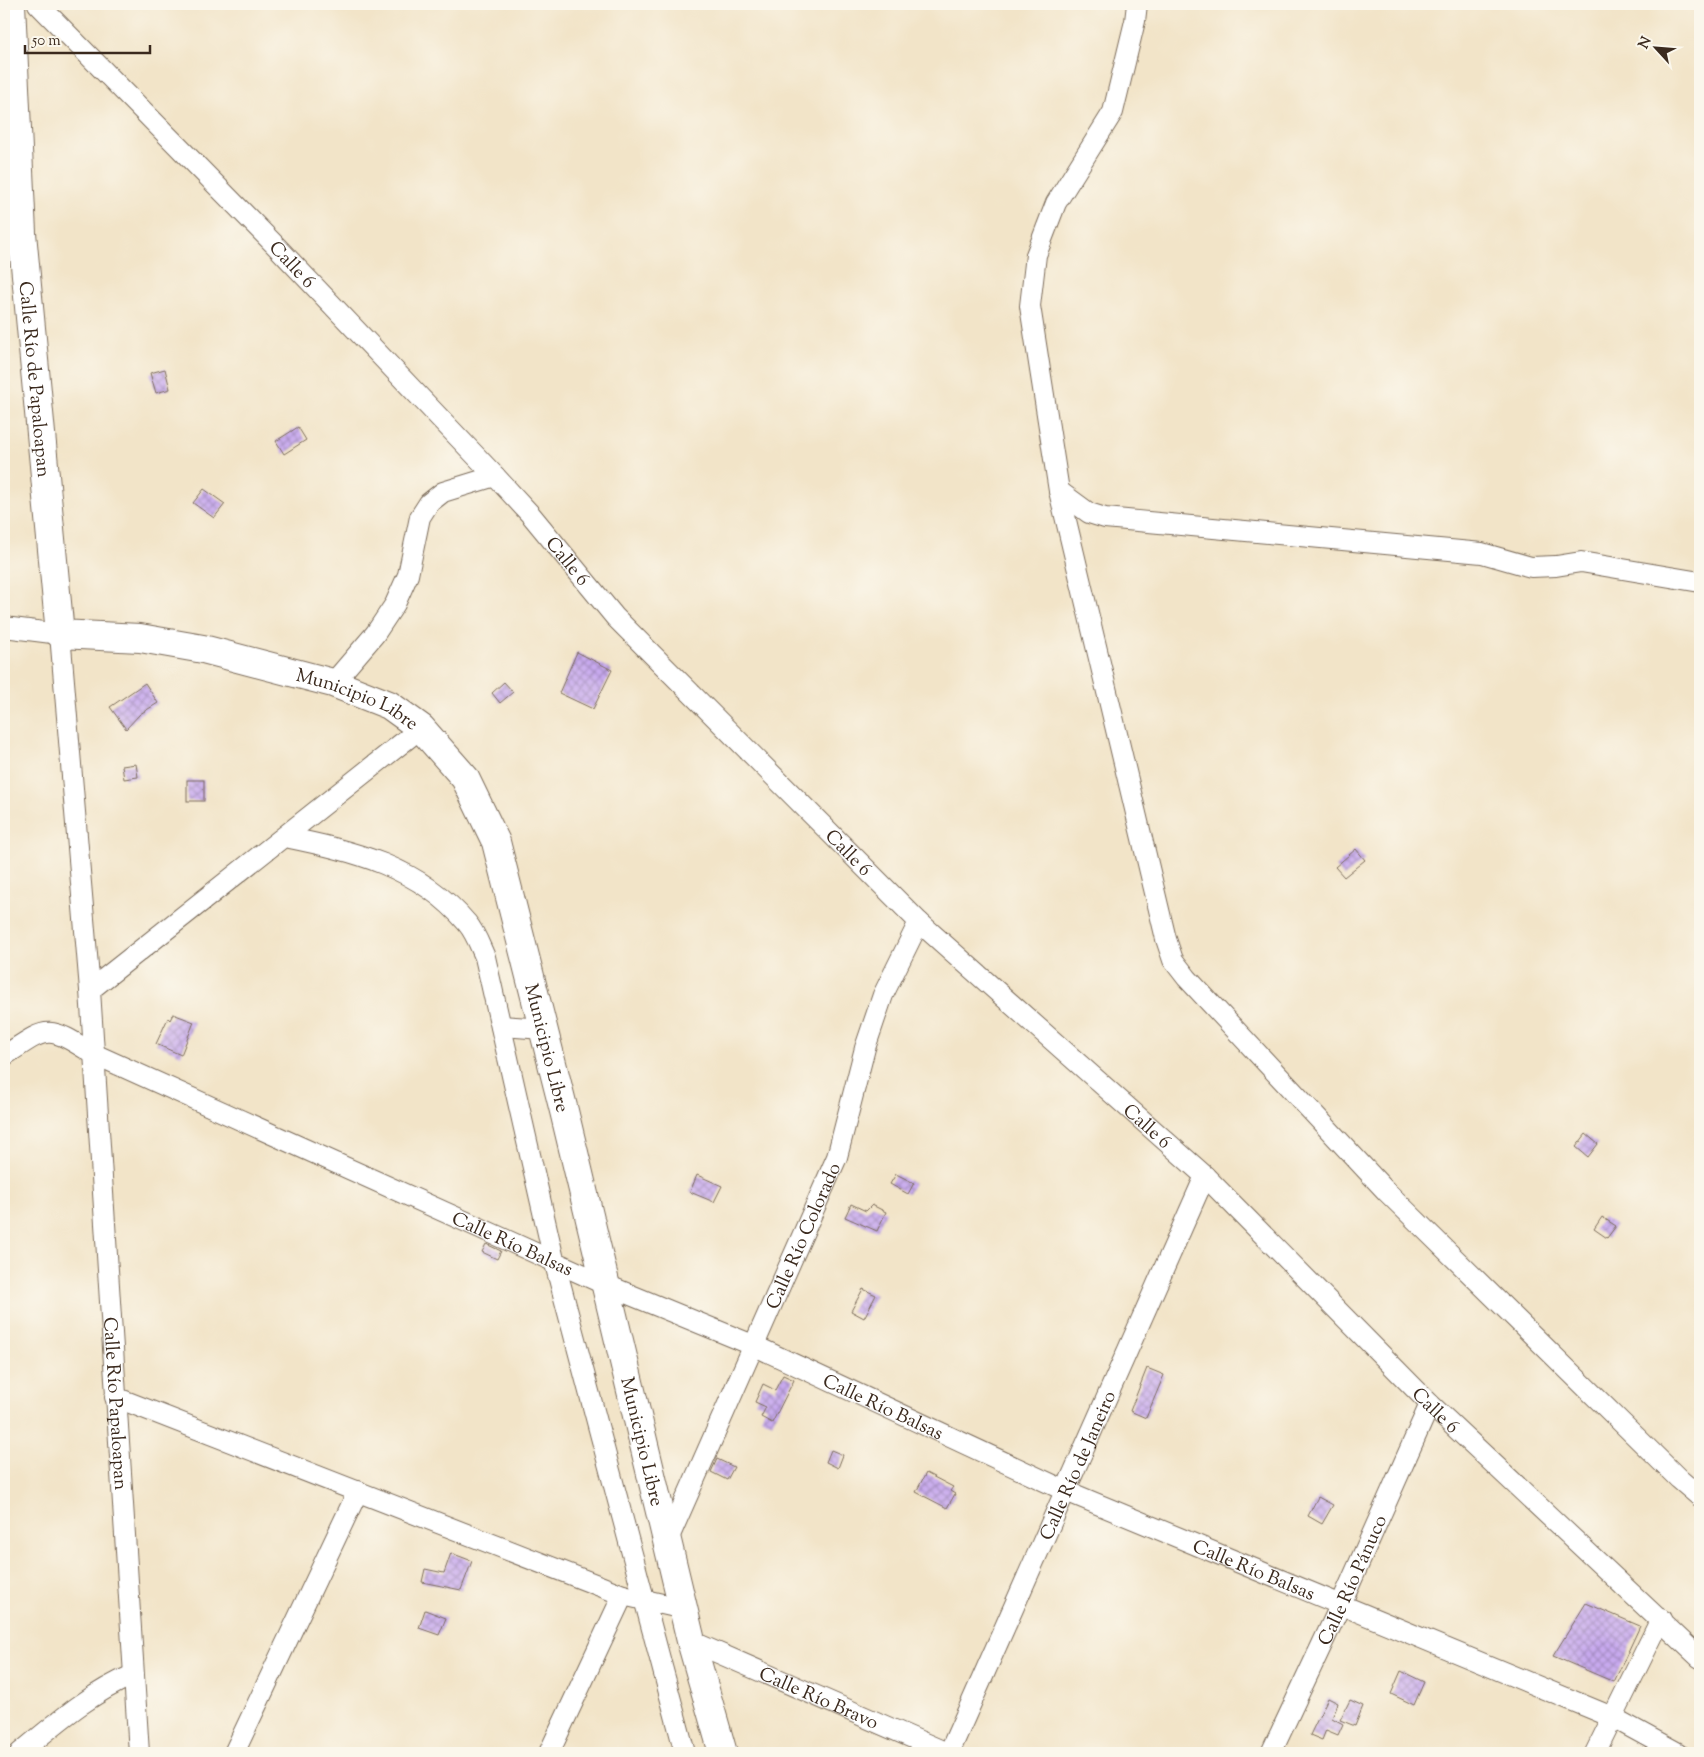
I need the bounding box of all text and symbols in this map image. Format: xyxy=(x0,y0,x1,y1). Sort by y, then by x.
scale bar xyxy=(25,22,150,54)
north arrow xyxy=(1632,22,1682,72)
text: 50 m xyxy=(31,31,61,52)
text: N xyxy=(1635,34,1658,53)
street label: Calle 6 xyxy=(262,236,320,295)
street label: Calle Río de Papaloapan xyxy=(11,280,56,479)
street label: Calle 6 xyxy=(538,532,595,593)
street label: Municipio Libre xyxy=(293,663,423,738)
street label: Calle 6 xyxy=(818,824,877,883)
street label: Municipio Libre xyxy=(516,981,575,1116)
street label: Calle 6 xyxy=(1116,1098,1176,1156)
street label: Calle Río Colorado xyxy=(760,1159,849,1314)
street label: Calle Río Balsas xyxy=(447,1206,577,1284)
street label: Calle Río Papaloapan xyxy=(95,1316,133,1491)
street label: Calle Río Balsas xyxy=(818,1368,947,1448)
street label: Municipio Libre xyxy=(612,1375,669,1509)
street label: Calle 6 xyxy=(1405,1382,1464,1441)
street label: Calle Río de Janeiro xyxy=(1034,1387,1124,1545)
street label: Calle Río Pánuco xyxy=(1312,1511,1395,1651)
street label: Calle Río Balsas xyxy=(1188,1534,1319,1609)
street label: Calle Río Bravo xyxy=(754,1661,882,1737)

